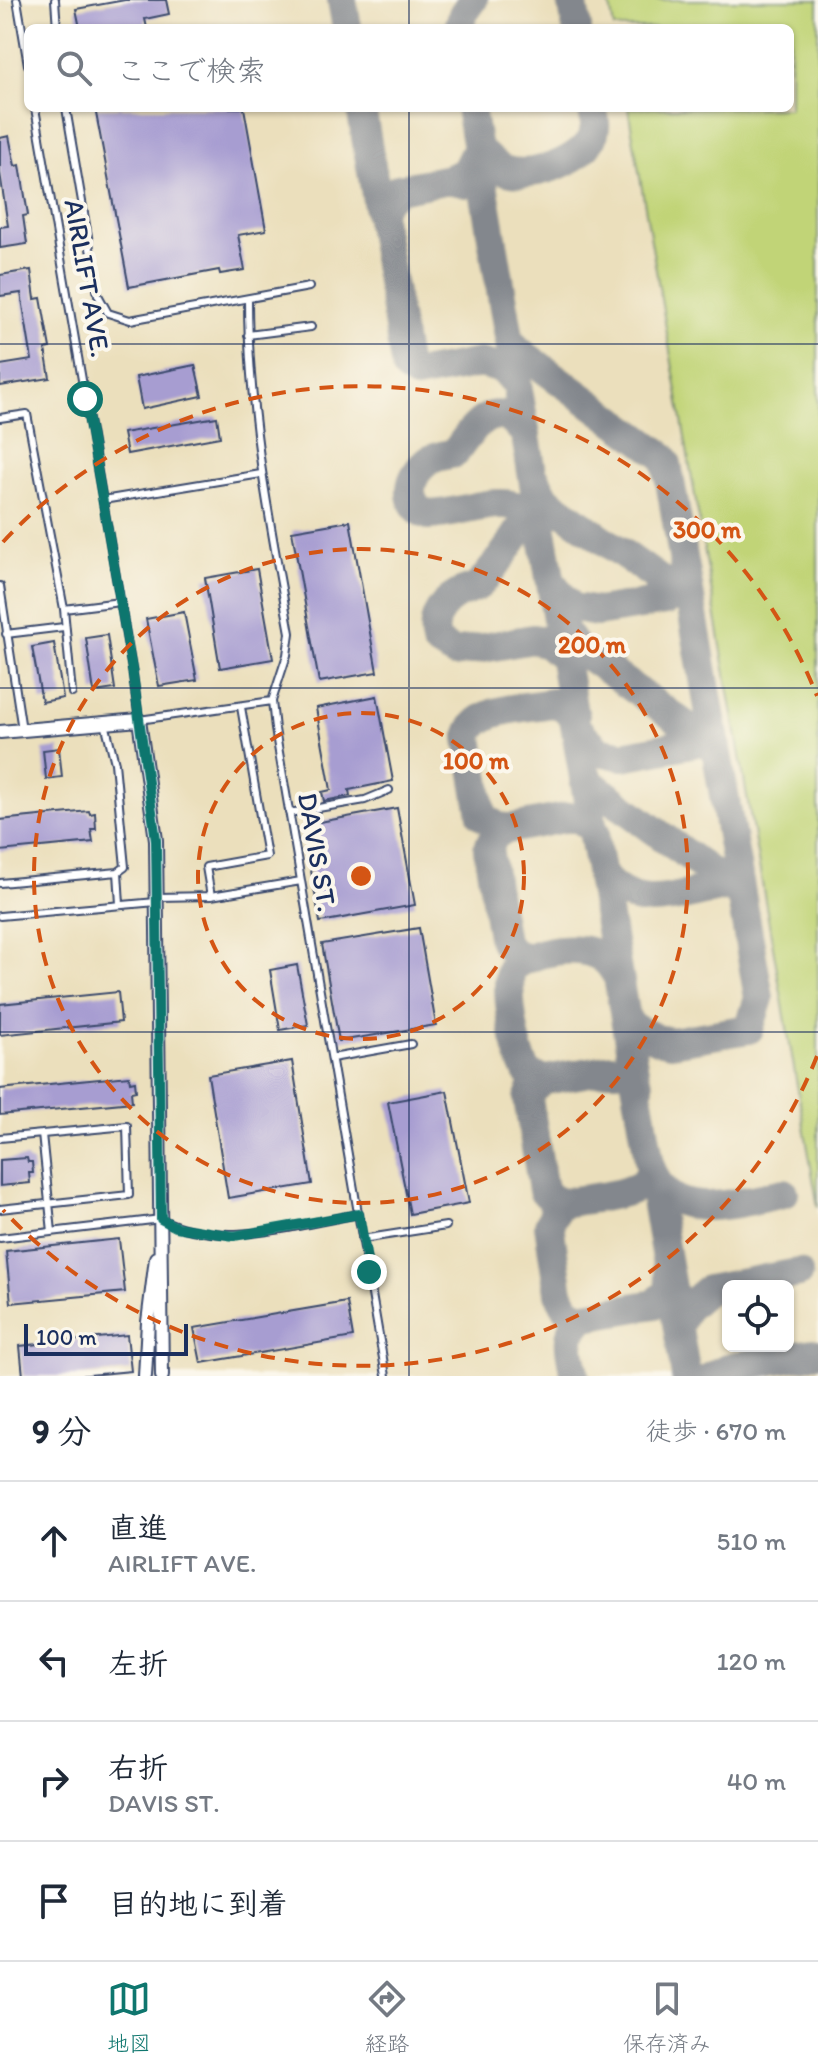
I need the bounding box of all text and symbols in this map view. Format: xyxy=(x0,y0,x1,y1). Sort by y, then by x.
search box xyxy=(24,24,794,112)
icon: search xyxy=(52,46,96,90)
text: ここで検索 xyxy=(116,52,266,89)
street label: AIRLIFT AVE. xyxy=(57,196,119,360)
route start xyxy=(67,381,103,417)
text: 300 m xyxy=(673,515,742,544)
text: 200 m xyxy=(558,630,627,659)
text: 100 m xyxy=(443,746,510,775)
street label: DAVIS ST. xyxy=(291,790,345,914)
centre of rings xyxy=(347,862,375,890)
route end xyxy=(351,1254,387,1290)
map controls xyxy=(722,1280,794,1352)
button: locate xyxy=(722,1280,794,1352)
scale bar xyxy=(24,1320,188,1356)
text: 100 m xyxy=(36,1324,97,1351)
text: 9 分 xyxy=(32,1411,91,1452)
text: 徒歩 · 670 m xyxy=(646,1415,786,1447)
text: 直進 xyxy=(108,1509,168,1546)
icon: ahead xyxy=(32,1519,76,1563)
text: 510 m xyxy=(717,1525,786,1557)
text: AIRLIFT AVE. xyxy=(108,1547,257,1579)
icon: left xyxy=(32,1639,76,1683)
text: 左折 xyxy=(108,1645,168,1682)
text: 120 m xyxy=(717,1645,786,1677)
text: 右折 xyxy=(108,1749,168,1786)
icon: right xyxy=(32,1759,76,1803)
text: 40 m xyxy=(727,1765,786,1797)
text: DAVIS ST. xyxy=(108,1787,220,1819)
icon: arrive xyxy=(32,1879,76,1923)
text: 目的地に到着 xyxy=(108,1885,288,1922)
tab: 地図 xyxy=(107,1977,151,2057)
tab: 経路 xyxy=(365,1977,409,2057)
tab: 保存済み xyxy=(623,1977,711,2057)

